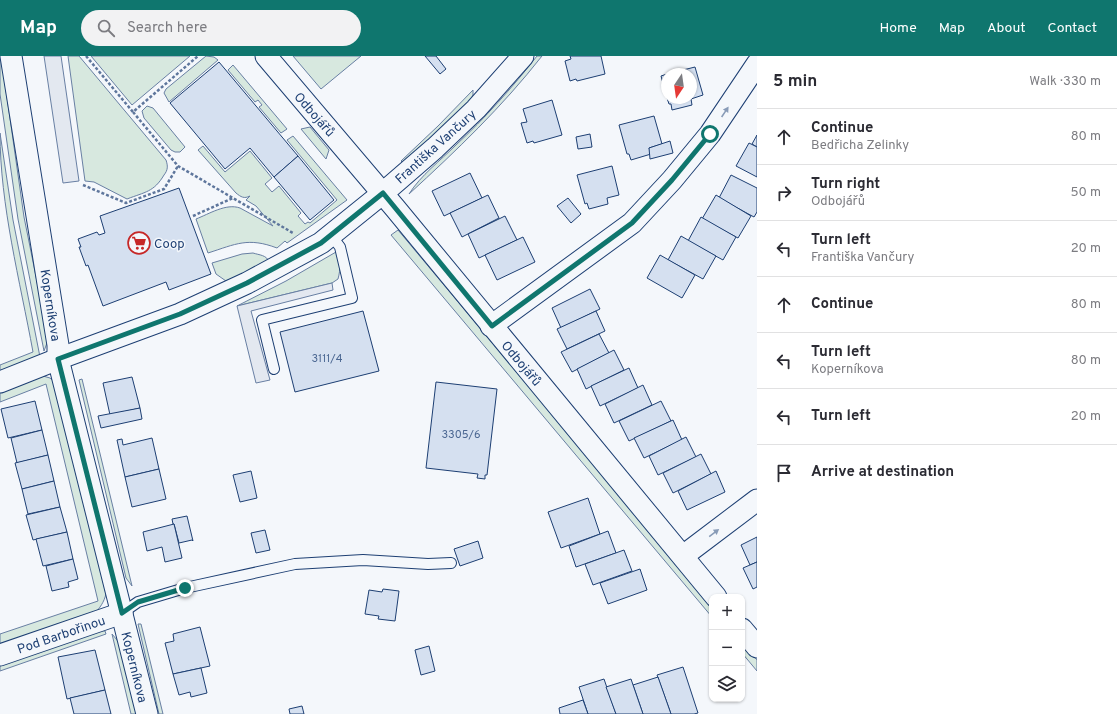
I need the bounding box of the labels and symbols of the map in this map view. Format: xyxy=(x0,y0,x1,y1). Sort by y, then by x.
north arrow xyxy=(661,68,697,104)
street label: Odbojářů xyxy=(290,90,337,141)
street label: Františka Vančury xyxy=(393,107,480,188)
one-way arrow xyxy=(721,107,729,117)
route start xyxy=(701,125,719,143)
supermarket icon: Coop xyxy=(126,230,152,256)
place label: Coop xyxy=(154,237,184,253)
street label: Koperníkova xyxy=(35,268,63,342)
street label: Odbojářů xyxy=(497,338,544,390)
house number: 3111/4 xyxy=(311,352,343,366)
house number: 3305/6 xyxy=(442,428,481,442)
one-way arrow xyxy=(709,529,719,537)
route end xyxy=(176,579,194,597)
street label: Pod Barbořinou xyxy=(16,613,108,658)
street label: Koperníkova xyxy=(117,630,150,705)

